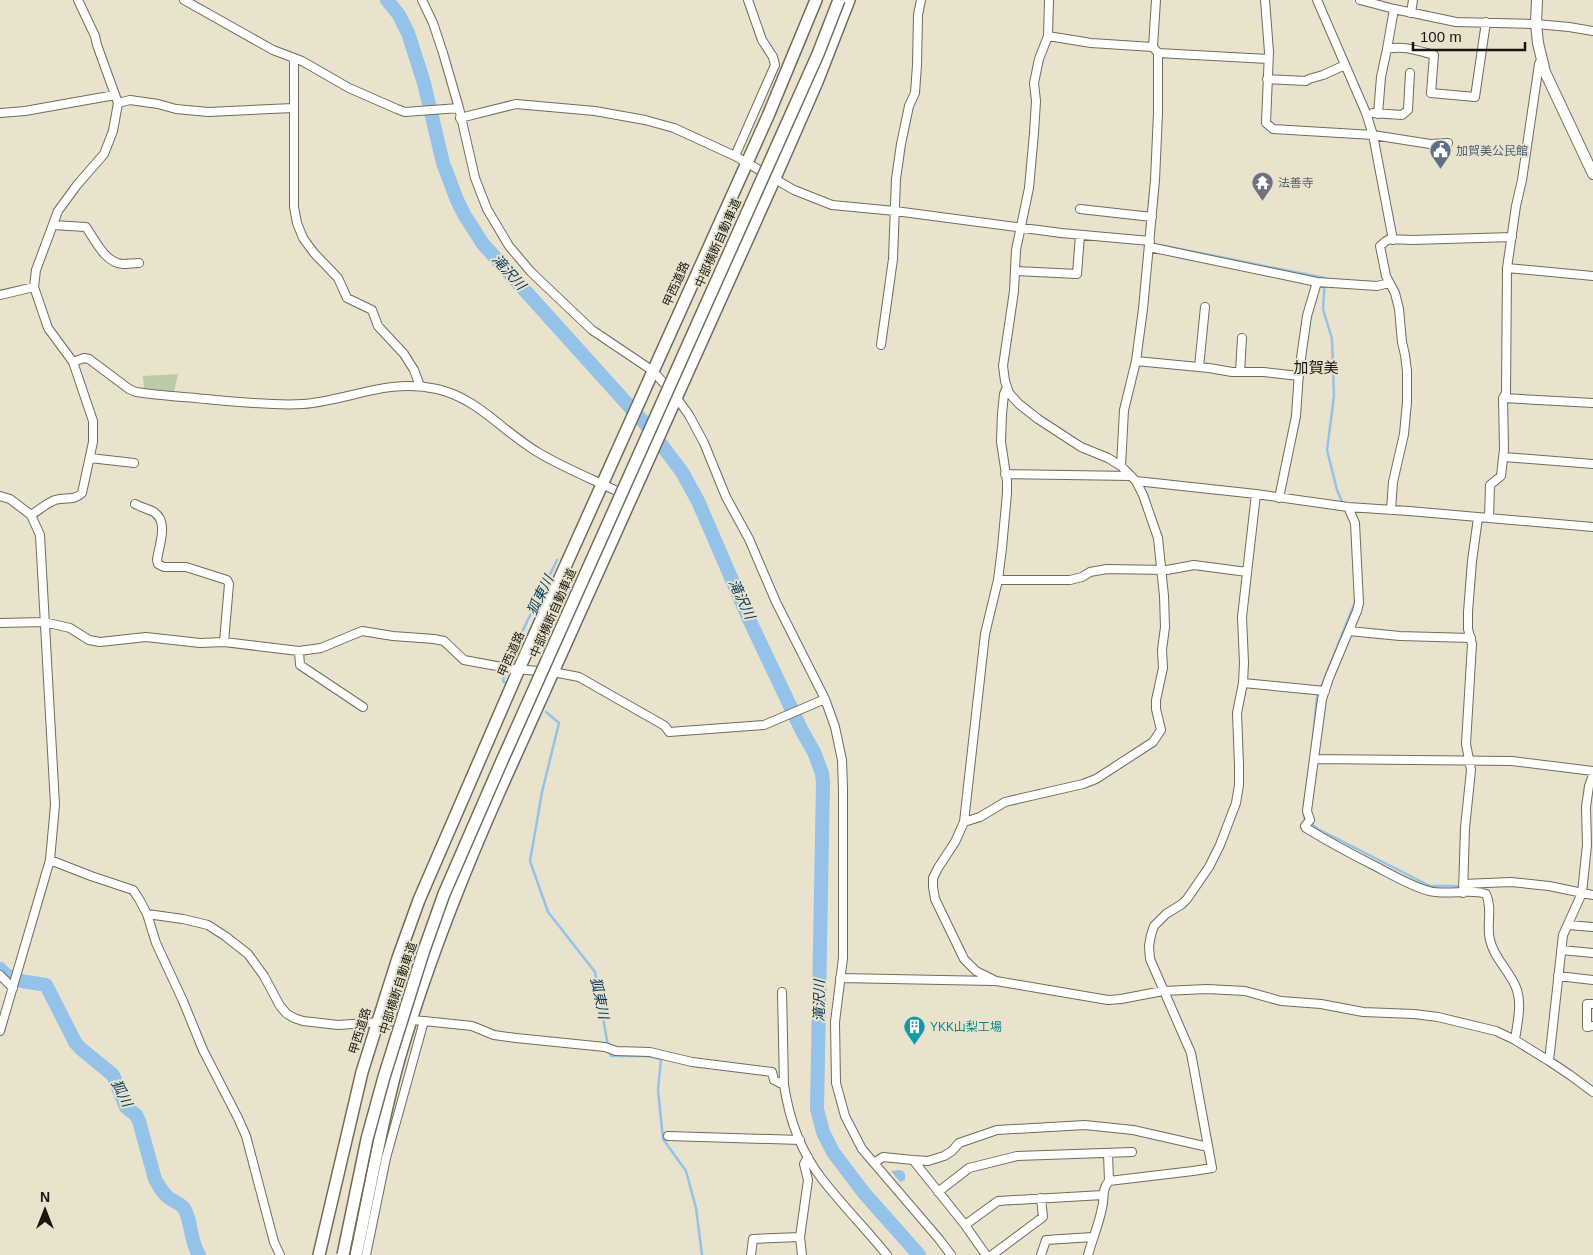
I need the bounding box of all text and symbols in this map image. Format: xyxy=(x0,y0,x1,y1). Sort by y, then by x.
scale bar xyxy=(1413,20,1526,52)
text: 100 m xyxy=(1420,28,1462,45)
public building icon: 加賀美公民館 xyxy=(1428,139,1452,170)
place label: 加賀美公民館 xyxy=(1456,144,1528,158)
temple icon: 法善寺 xyxy=(1250,171,1274,202)
place label: 法善寺 xyxy=(1278,176,1314,190)
street label: 中部横断自動車道 xyxy=(692,196,744,290)
water label: 滝沢川 xyxy=(489,251,530,294)
street label: 甲西道路 xyxy=(660,259,692,309)
district label: 加賀美 xyxy=(1293,359,1339,376)
street label: 中部横断自動車道 xyxy=(527,566,579,660)
water label: 狐東川 xyxy=(524,571,557,617)
water label: 滝沢川 xyxy=(726,577,759,623)
street label: 甲西道路 xyxy=(495,629,527,679)
street label: 中部横断自動車道 xyxy=(377,940,419,1036)
water label: 狐東川 xyxy=(588,976,613,1022)
water label: 滝沢川 xyxy=(811,978,827,1022)
street label: 甲西道路 xyxy=(346,1006,374,1056)
building icon: YKK山梨工場 xyxy=(902,1015,926,1046)
place label: YKK山梨工場 xyxy=(930,1020,1002,1034)
water label: 狐川 xyxy=(109,1077,136,1111)
north arrow xyxy=(20,1185,70,1235)
text: N xyxy=(40,1189,50,1205)

